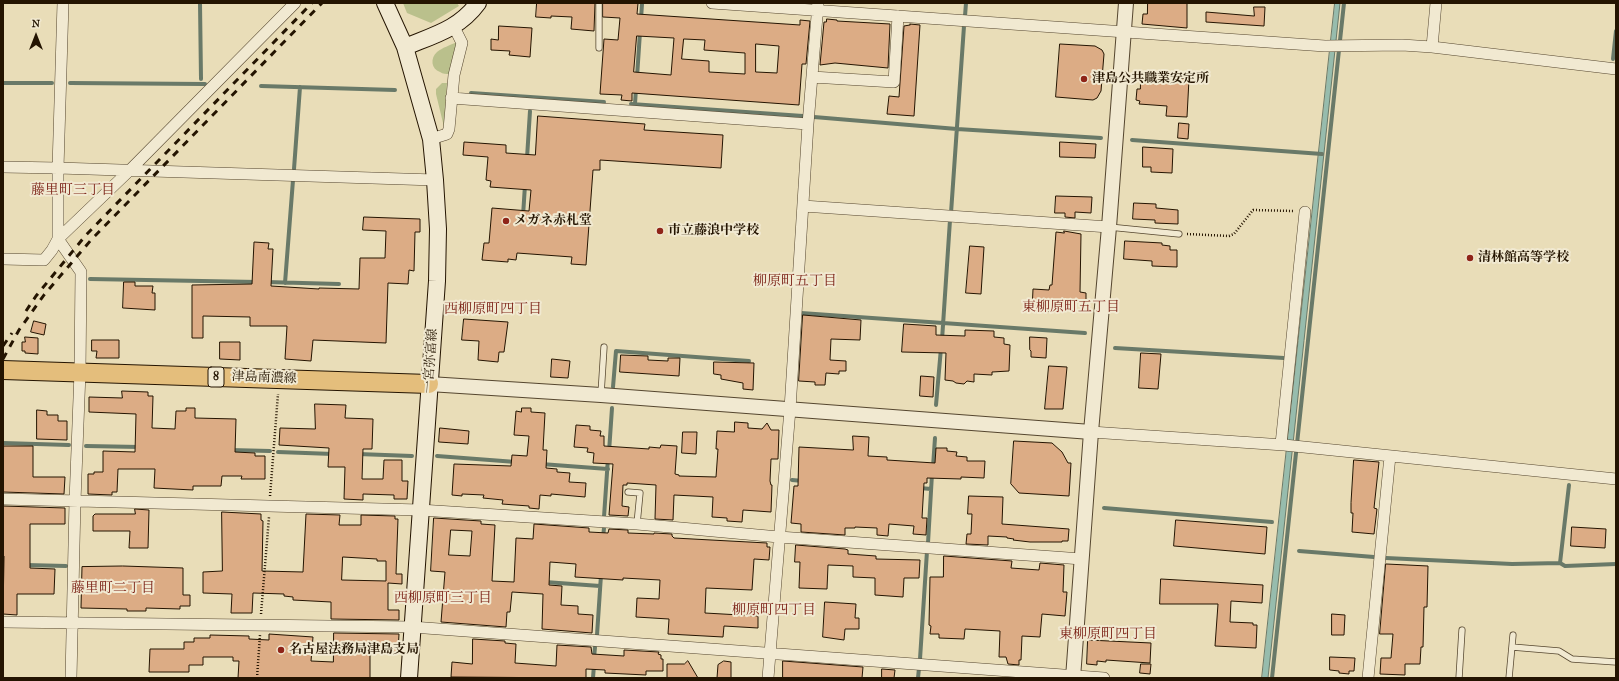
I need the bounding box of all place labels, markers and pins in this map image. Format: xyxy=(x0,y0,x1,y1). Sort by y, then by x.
place label: 津島公共職業安定所 xyxy=(1092,71,1209,87)
marker: 津島公共職業安定所 xyxy=(1079,74,1089,84)
place label: メガネ赤札堂 xyxy=(514,213,592,229)
marker: メガネ赤札堂 xyxy=(501,216,511,226)
place label: 市立藤浪中学校 xyxy=(668,223,759,239)
marker: 市立藤浪中学校 xyxy=(655,226,665,236)
place label: 清林館高等学校 xyxy=(1478,250,1569,266)
marker: 清林館高等学校 xyxy=(1465,253,1475,263)
place label: 名古屋法務局津島支局 xyxy=(289,642,419,658)
marker: 名古屋法務局津島支局 xyxy=(276,645,286,655)

